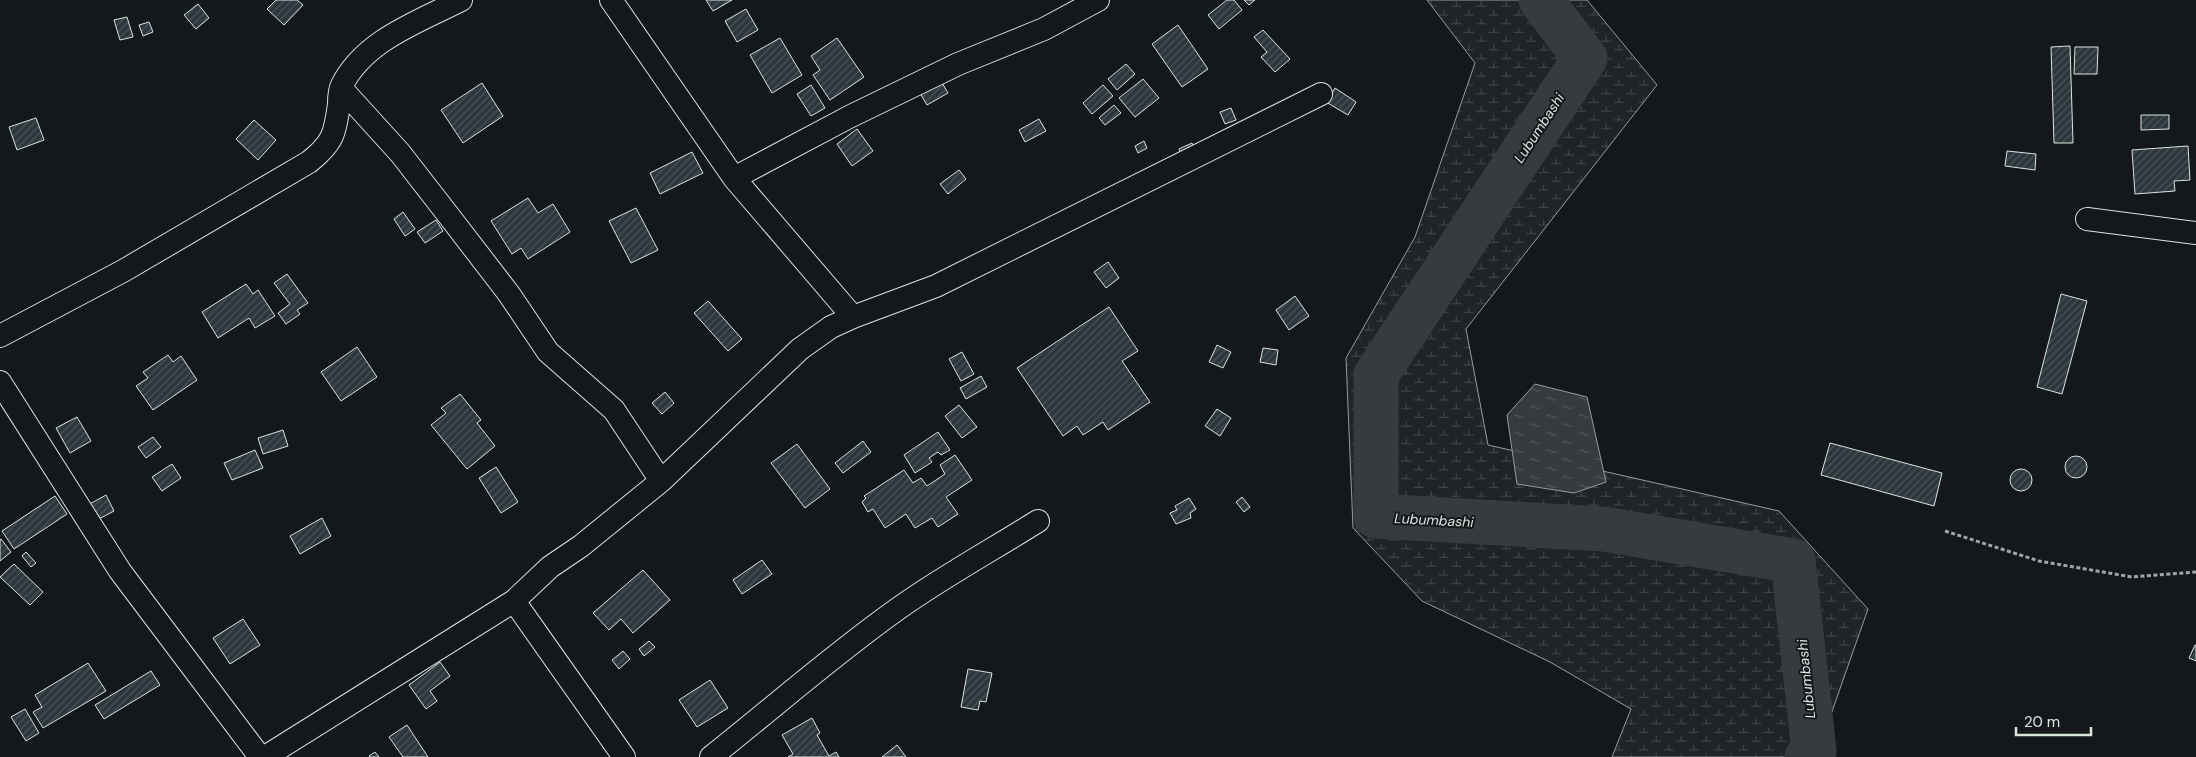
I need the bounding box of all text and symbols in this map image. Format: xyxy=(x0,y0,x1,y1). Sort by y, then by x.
water label: Lubumbashi xyxy=(1510,89,1569,166)
water label: Lubumbashi xyxy=(1394,509,1475,531)
water label: Lubumbashi xyxy=(1793,638,1819,719)
scale bar xyxy=(2016,704,2091,736)
text: 20 m xyxy=(2024,712,2060,732)

